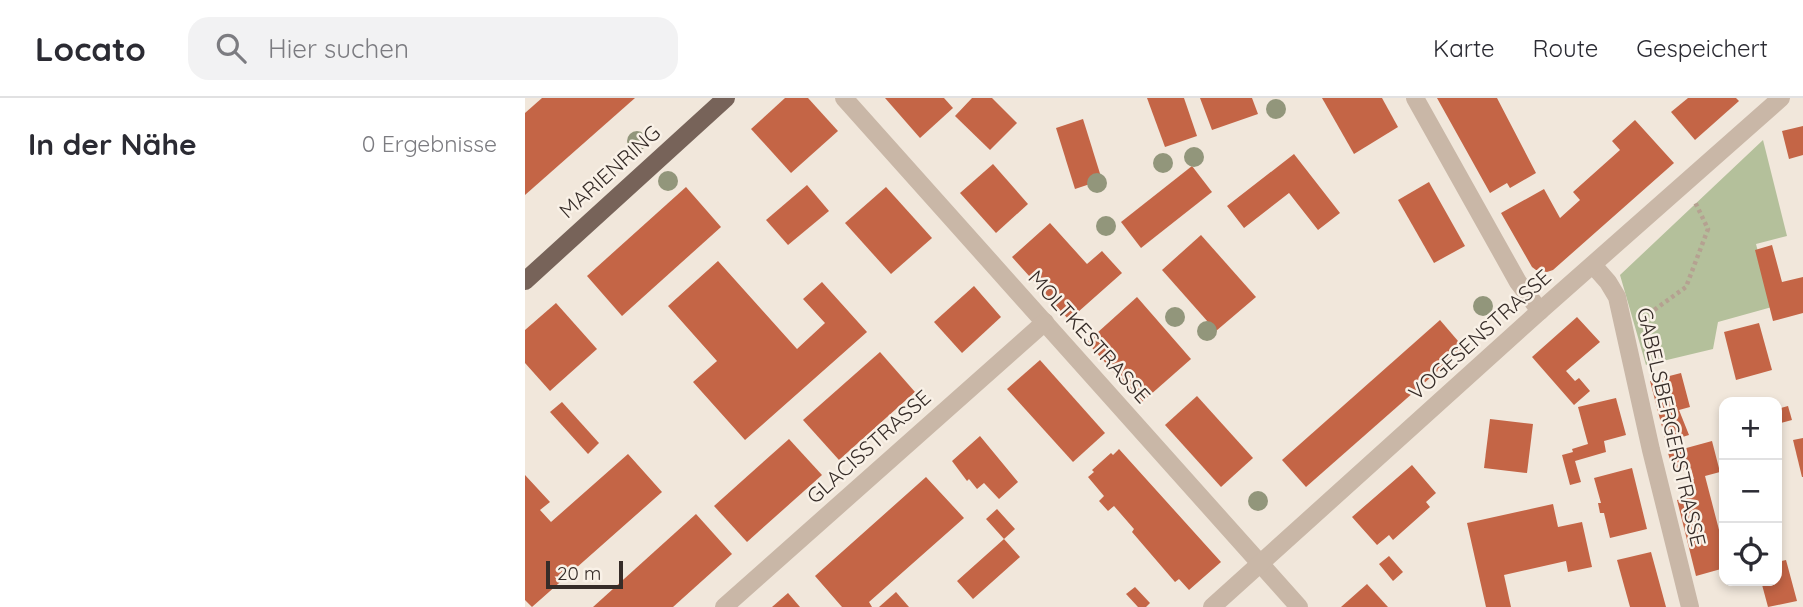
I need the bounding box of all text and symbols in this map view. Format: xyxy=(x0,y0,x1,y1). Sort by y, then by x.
search box xyxy=(188,17,678,80)
text: Locato xyxy=(35,28,146,69)
icon: search xyxy=(212,29,250,67)
text: Hier suchen xyxy=(268,32,409,65)
text: Karte xyxy=(1433,33,1495,63)
text: Route xyxy=(1533,33,1598,63)
text: Gespeichert xyxy=(1636,33,1768,63)
street label: MARIENRING xyxy=(554,119,665,223)
text: In der Nähe xyxy=(28,125,197,163)
text: 0 Ergebnisse xyxy=(362,129,497,158)
street label: VOGESENSTRASSE xyxy=(1403,263,1556,405)
street label: MOLTKESTRASSE xyxy=(1023,265,1156,408)
street label: GABELSBERGERSTRASSE xyxy=(1632,305,1712,549)
street label: GLACISSTRASSE xyxy=(801,384,936,509)
map controls xyxy=(1719,397,1782,586)
button: + xyxy=(1719,397,1782,460)
button: − xyxy=(1719,460,1782,523)
button: locate xyxy=(1719,523,1782,586)
scale bar xyxy=(546,558,623,590)
text: 20 m xyxy=(557,561,601,585)

